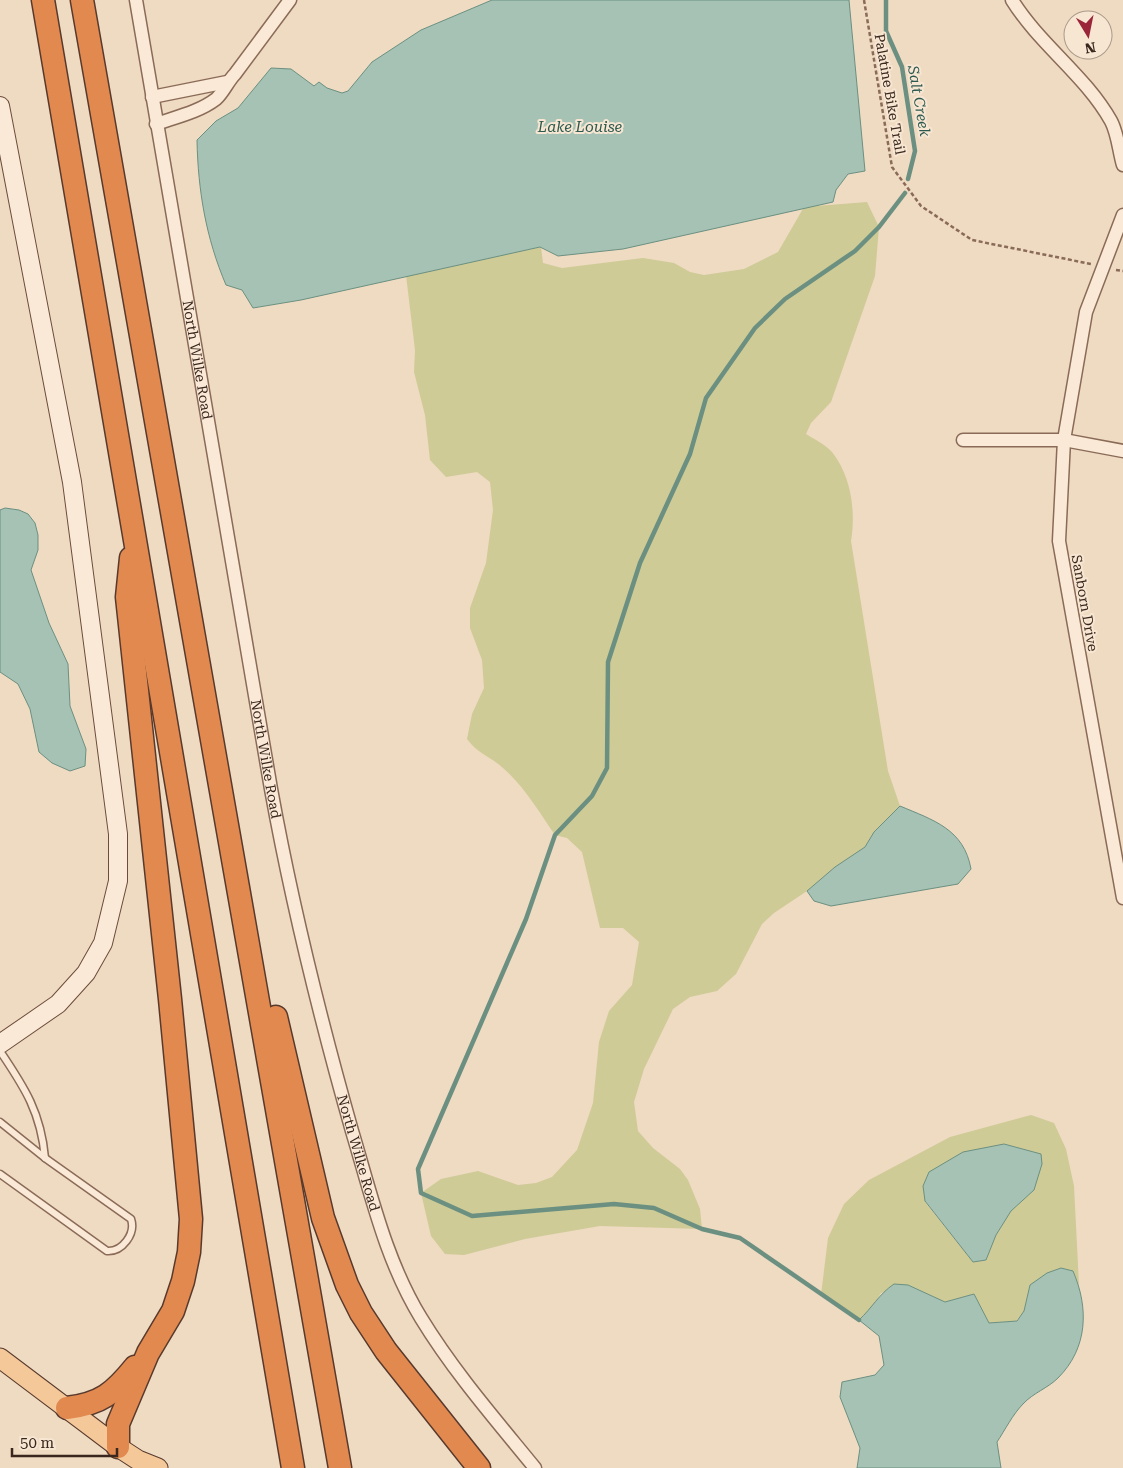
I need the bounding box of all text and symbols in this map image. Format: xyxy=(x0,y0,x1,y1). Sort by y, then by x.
north arrow xyxy=(1063,10,1113,60)
street label: Palatine Bike Trail xyxy=(871,32,909,156)
text: N xyxy=(1083,39,1097,57)
water label: Salt Creek xyxy=(904,63,934,139)
water label: Lake Louise xyxy=(537,118,623,136)
street label: North Wilke Road xyxy=(180,299,216,421)
street label: Sanborn Drive xyxy=(1069,553,1101,653)
street label: North Wilke Road xyxy=(248,698,284,820)
street label: North Wilke Road xyxy=(334,1093,383,1213)
scale bar xyxy=(12,1426,118,1458)
text: 50 m xyxy=(20,1434,55,1452)

